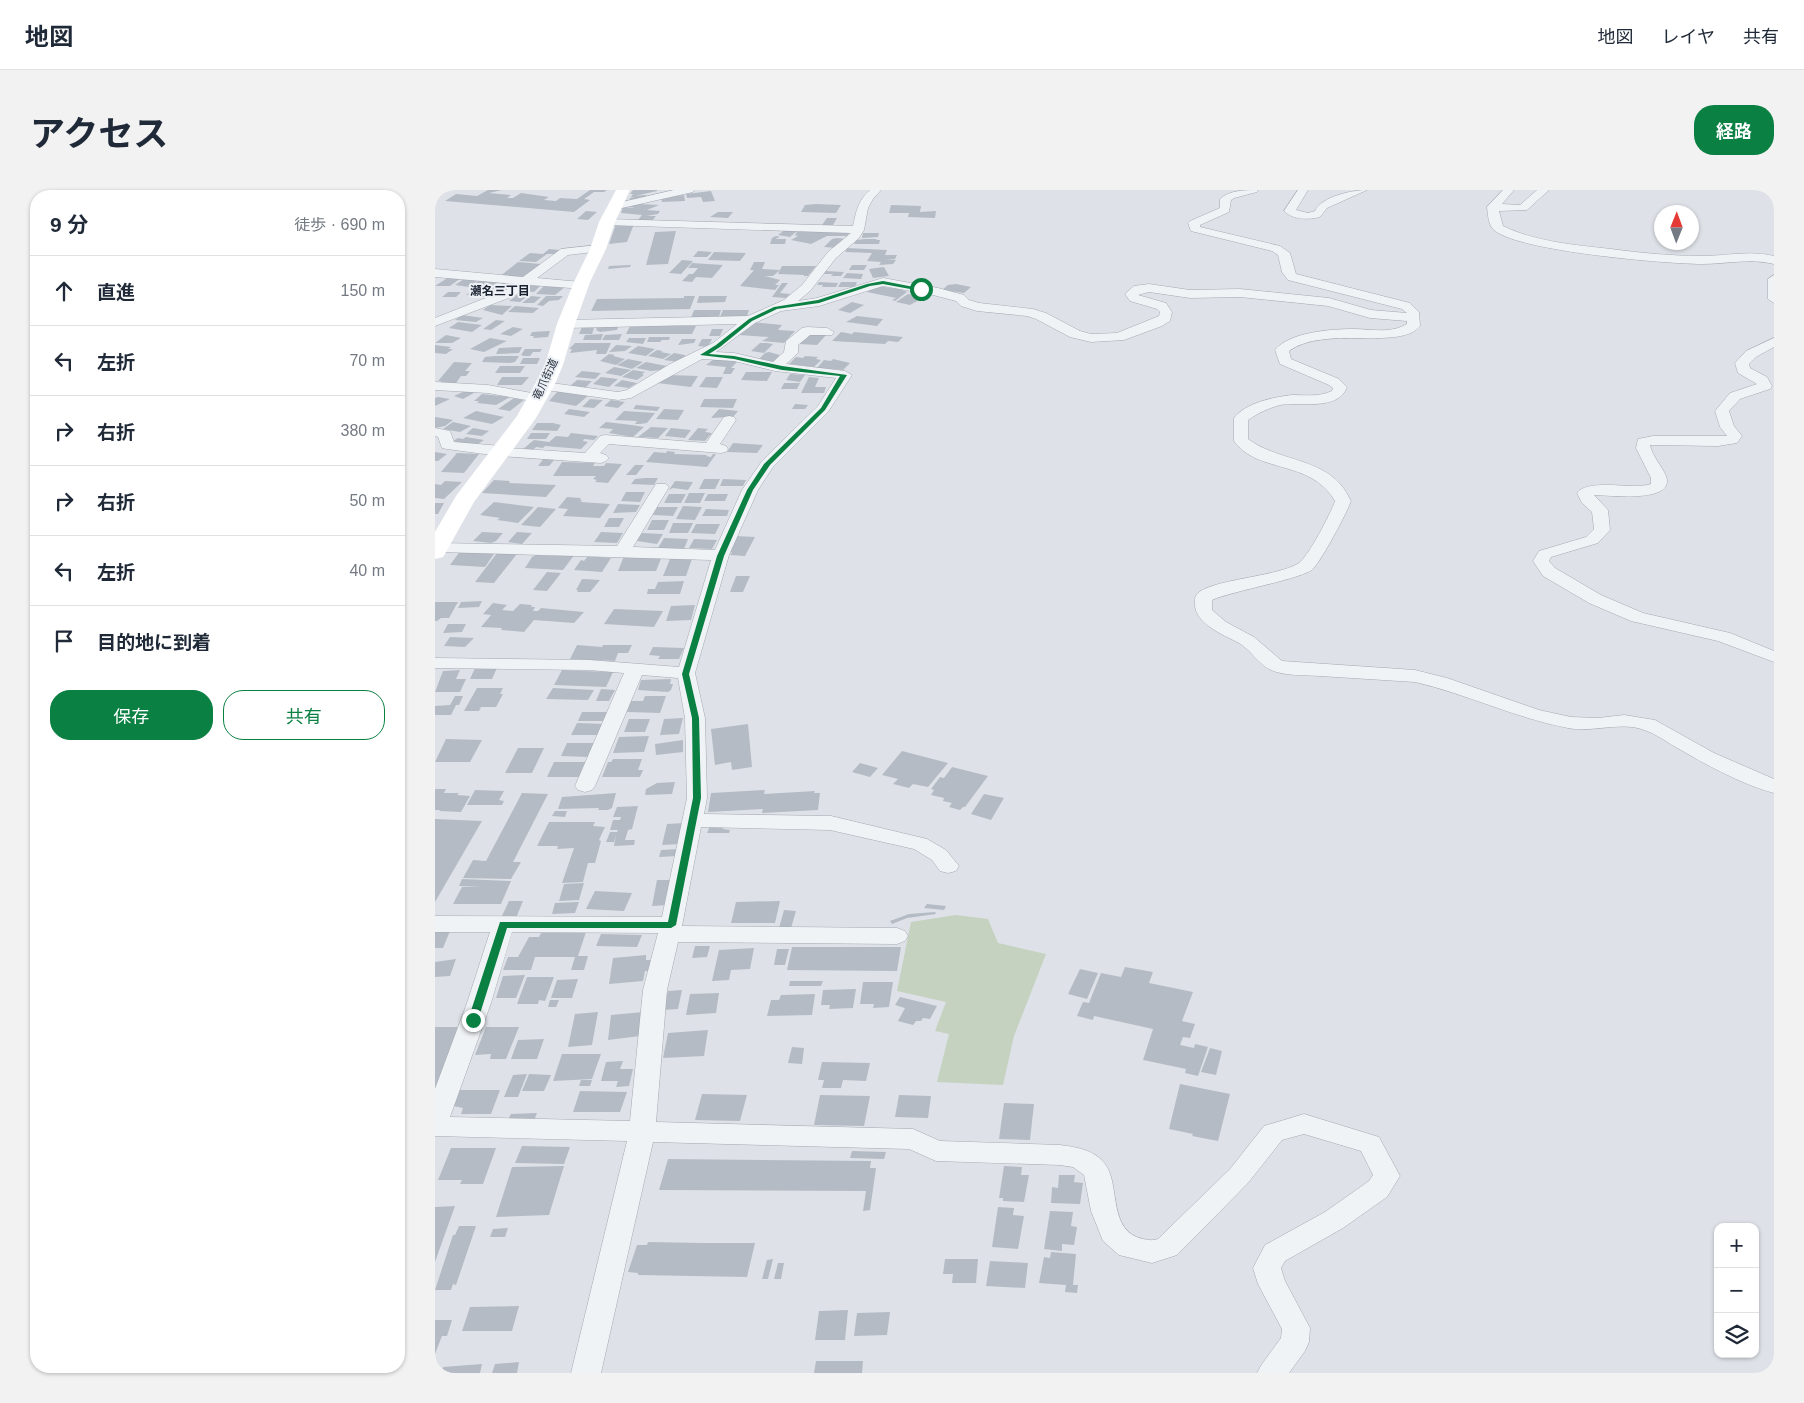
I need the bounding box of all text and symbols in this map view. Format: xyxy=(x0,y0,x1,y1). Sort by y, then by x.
text: 地図 xyxy=(25,23,73,50)
text: 地図 xyxy=(1598,27,1634,47)
text: レイヤ xyxy=(1662,27,1715,47)
text: 共有 xyxy=(1743,27,1779,47)
button: 経路 xyxy=(1694,105,1774,155)
text: アクセス xyxy=(30,114,168,153)
north arrow xyxy=(1654,205,1699,250)
text: 9 分 xyxy=(50,213,89,236)
text: 徒歩 · 690 m xyxy=(294,216,385,233)
icon: ahead xyxy=(50,277,78,305)
route start xyxy=(910,278,933,301)
text: 直進 xyxy=(97,282,135,303)
text: 150 m xyxy=(341,282,385,299)
district label: 瀬名三丁目 xyxy=(470,284,530,298)
icon: left xyxy=(50,347,78,375)
text: 左折 xyxy=(97,352,135,373)
text: 70 m xyxy=(349,352,385,369)
street label: 竜爪街道 xyxy=(530,357,560,401)
icon: right xyxy=(50,417,78,445)
text: 右折 xyxy=(97,422,135,443)
text: 380 m xyxy=(341,422,385,439)
icon: right xyxy=(50,487,78,515)
text: 右折 xyxy=(97,492,135,513)
text: 50 m xyxy=(349,492,385,509)
icon: left xyxy=(50,557,78,585)
text: 左折 xyxy=(97,562,135,583)
text: 40 m xyxy=(349,562,385,579)
icon: arrive xyxy=(50,627,78,655)
text: 目的地に到着 xyxy=(97,632,211,653)
button: 保存 xyxy=(50,690,213,740)
button: 共有 xyxy=(223,690,385,740)
route end xyxy=(462,1009,485,1032)
map controls xyxy=(1714,1223,1759,1358)
button: + xyxy=(1714,1223,1759,1268)
button: − xyxy=(1714,1268,1759,1313)
button: layers xyxy=(1714,1313,1759,1358)

